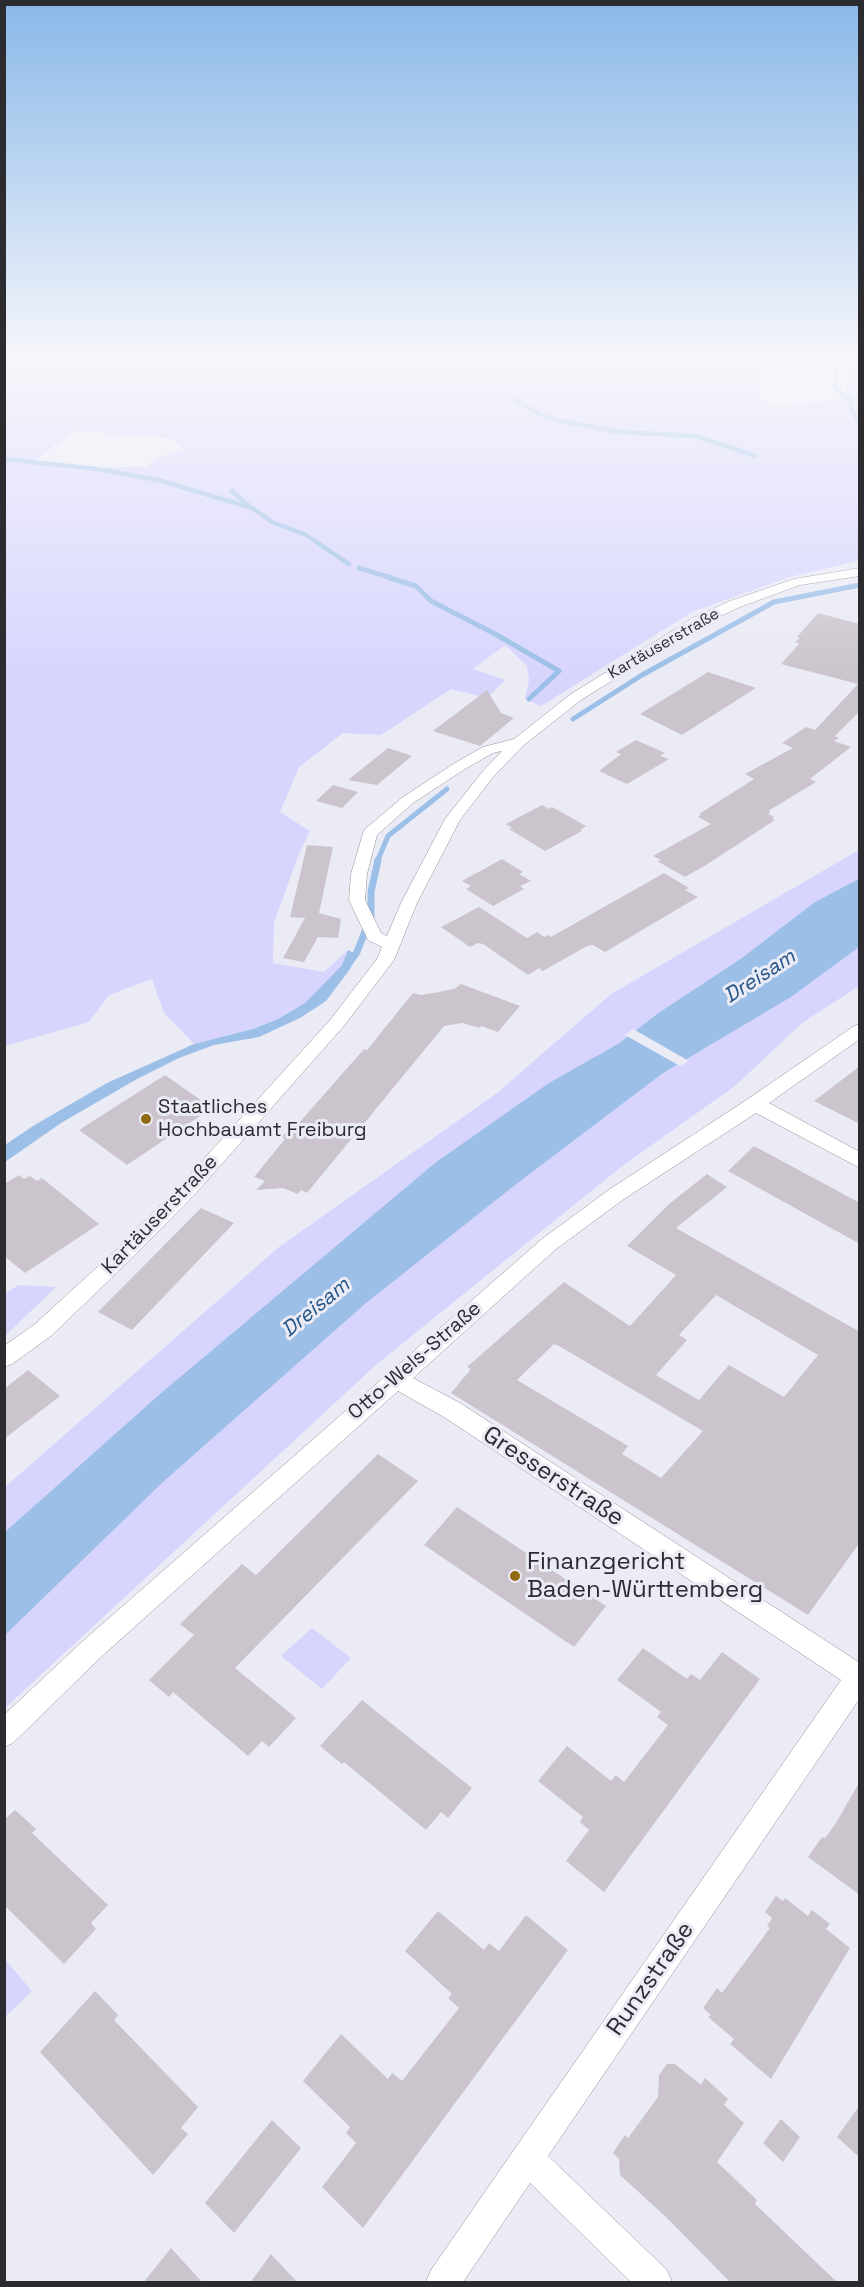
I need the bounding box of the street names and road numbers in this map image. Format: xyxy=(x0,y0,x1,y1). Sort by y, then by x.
street label: Kartäuserstraße xyxy=(605,604,723,684)
street label: Kartäuserstraße xyxy=(97,1150,223,1280)
street label: Otto-Wels-Straße xyxy=(344,1297,486,1425)
street label: Gresserstraße xyxy=(477,1421,629,1533)
street label: Runzstraße xyxy=(601,1917,701,2041)

